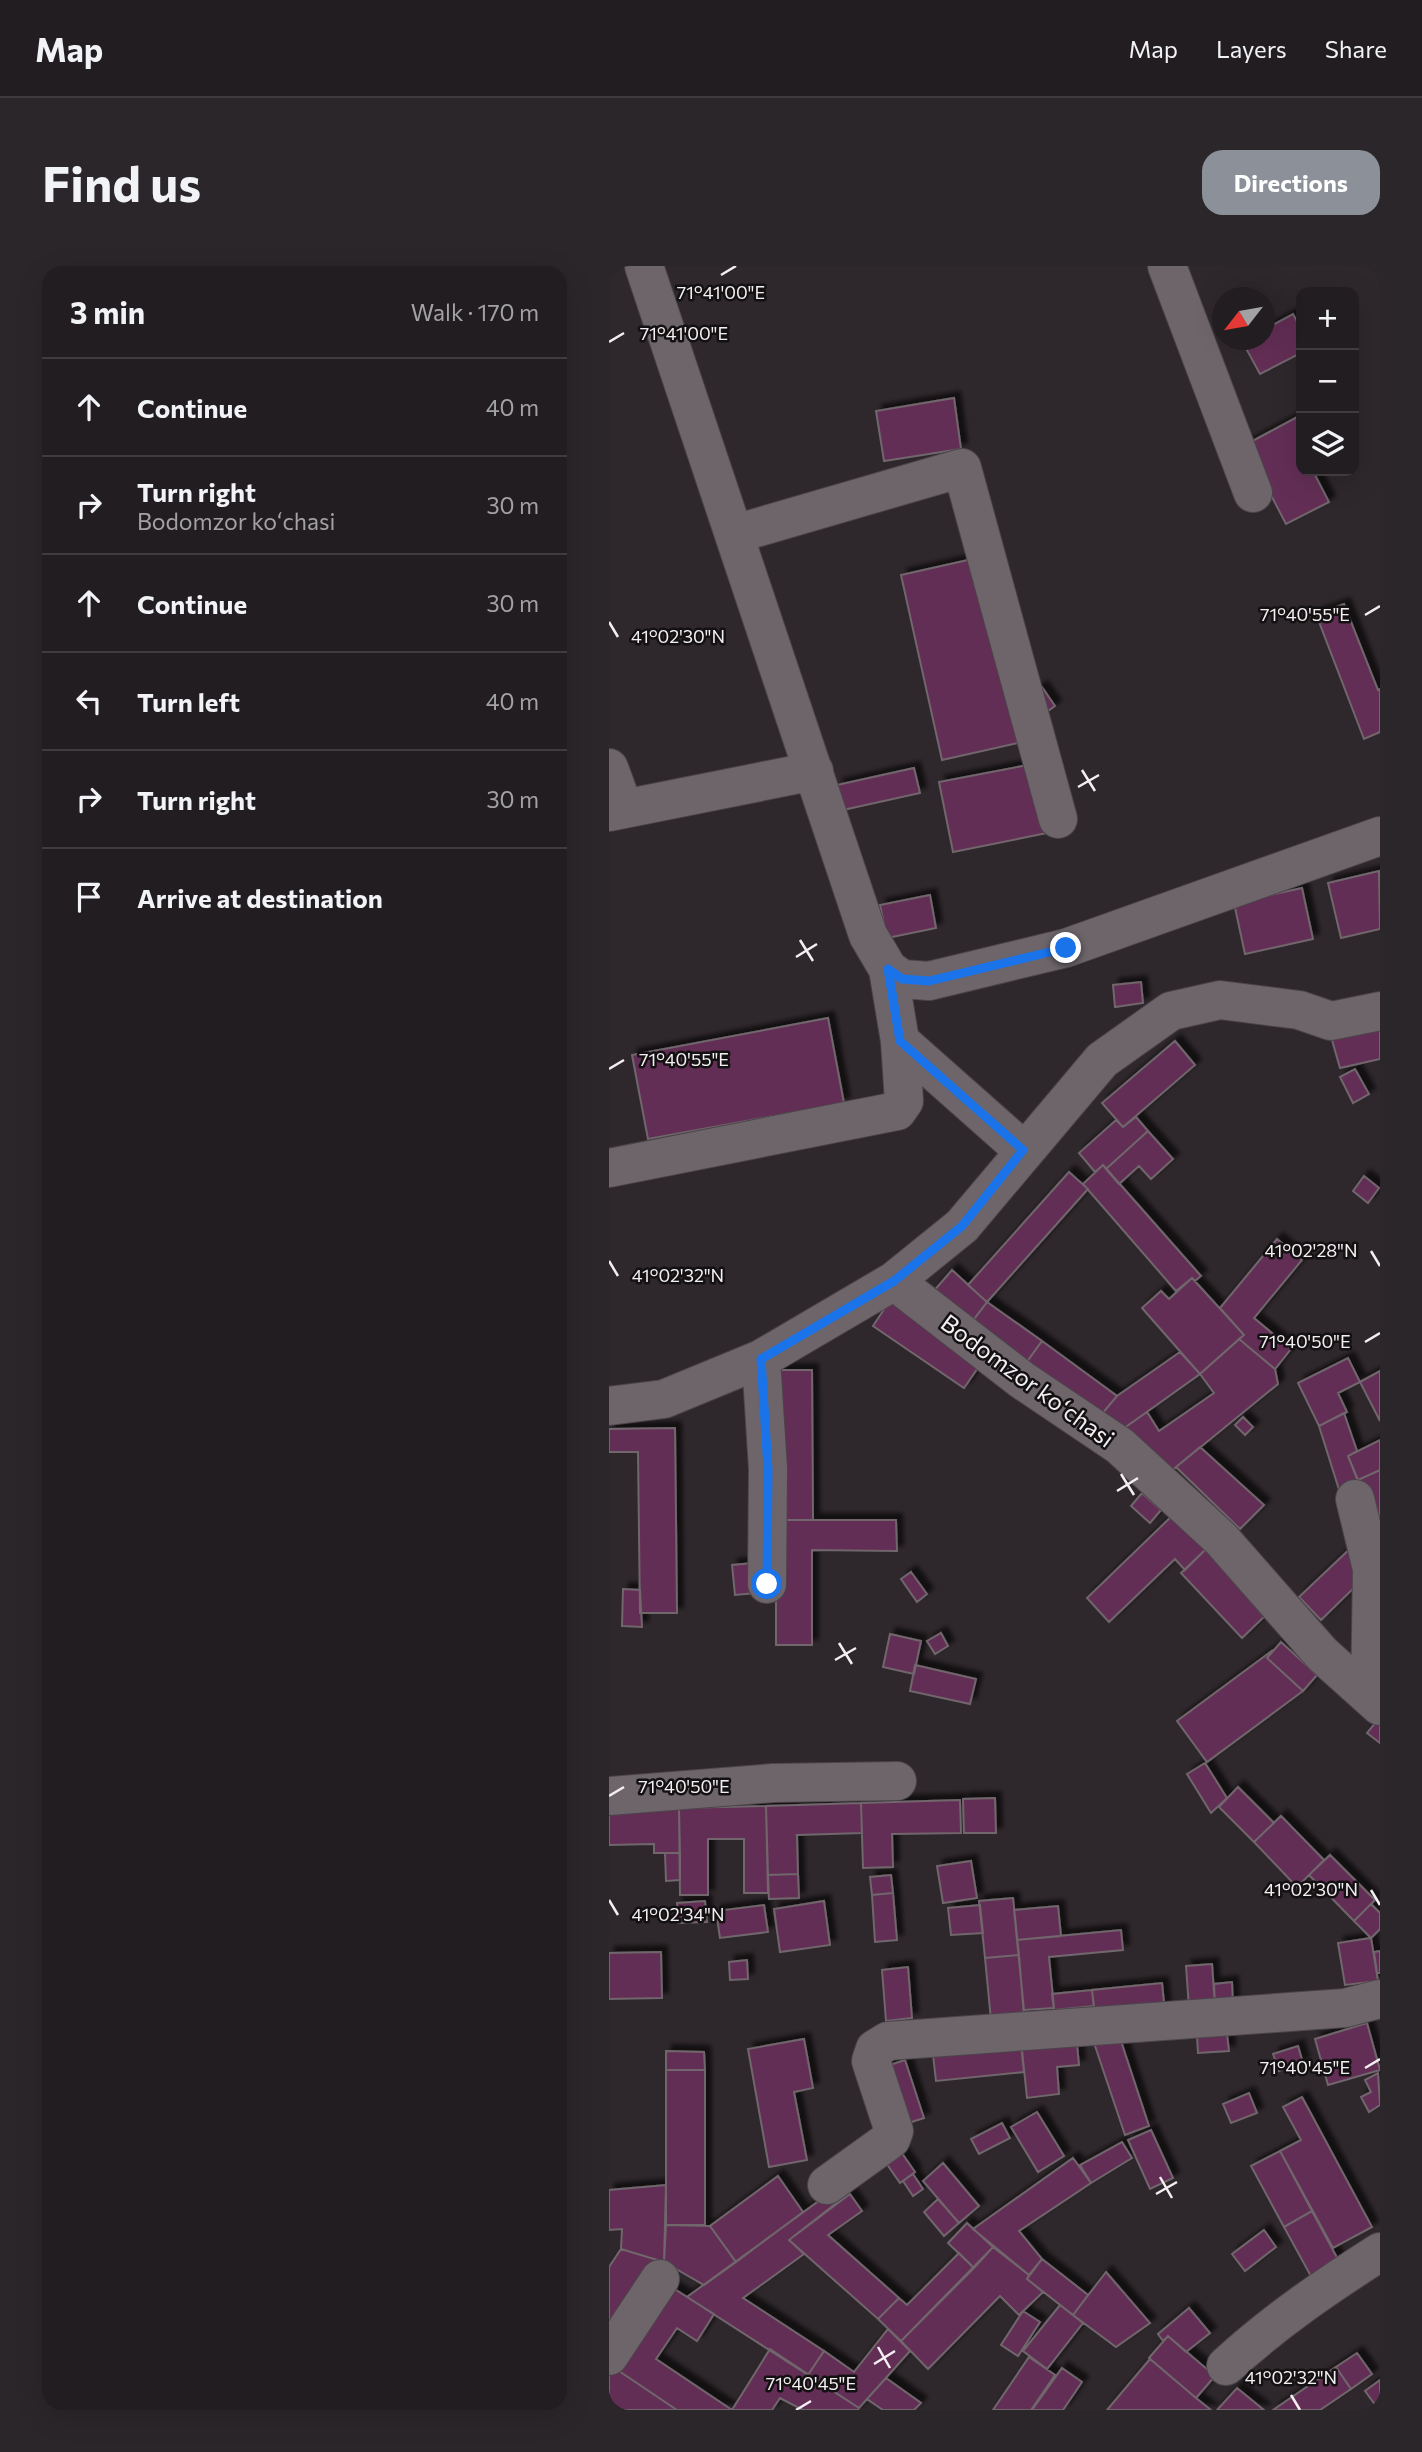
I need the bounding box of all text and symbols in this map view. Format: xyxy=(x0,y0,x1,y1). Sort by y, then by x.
text: Map xyxy=(35,28,103,69)
text: Map xyxy=(1129,34,1178,63)
text: Layers xyxy=(1216,34,1287,63)
text: Share xyxy=(1325,34,1387,63)
button: Directions xyxy=(1202,150,1380,215)
text: Find us xyxy=(42,152,201,212)
text: 71°41'00"E xyxy=(677,281,765,303)
north arrow xyxy=(1212,287,1275,350)
map controls xyxy=(1296,287,1359,476)
button: + xyxy=(1296,287,1359,350)
text: 3 min xyxy=(70,293,145,330)
text: Walk · 170 m xyxy=(411,298,539,326)
text: 71°41'00"E xyxy=(640,322,728,344)
button: − xyxy=(1296,350,1359,413)
icon: ahead xyxy=(70,388,108,426)
text: Continue xyxy=(137,392,247,423)
text: 40 m xyxy=(486,393,539,421)
button: layers xyxy=(1296,413,1359,476)
text: Turn right xyxy=(137,476,256,507)
icon: right xyxy=(70,486,108,524)
text: 30 m xyxy=(486,491,539,519)
text: Bodomzor koʻchasi xyxy=(137,507,335,535)
icon: ahead xyxy=(70,584,108,622)
text: Continue xyxy=(137,588,247,619)
text: 30 m xyxy=(486,589,539,617)
text: 71°40'55"E xyxy=(1260,603,1350,625)
text: 41°02'30"N xyxy=(631,625,725,647)
icon: left xyxy=(70,682,108,720)
text: Turn left xyxy=(137,686,240,717)
text: 40 m xyxy=(486,687,539,715)
icon: right xyxy=(70,780,108,818)
text: Turn right xyxy=(137,784,256,815)
text: 30 m xyxy=(486,785,539,813)
icon: arrive xyxy=(70,878,108,916)
text: Arrive at destination xyxy=(137,882,383,913)
route end xyxy=(1050,932,1081,963)
text: 71°40'55"E xyxy=(639,1048,729,1070)
text: 41°02'28"N xyxy=(1265,1239,1358,1261)
text: 41°02'32"N xyxy=(632,1264,724,1286)
street label: Bodomzor koʻchasi xyxy=(936,1307,1120,1453)
text: 71°40'50"E xyxy=(1259,1330,1351,1352)
route start xyxy=(751,1568,782,1599)
text: 71°40'50"E xyxy=(638,1775,730,1797)
text: 41°02'30"N xyxy=(1264,1878,1358,1900)
text: 41°02'34"N xyxy=(631,1903,725,1925)
text: 71°40'45"E xyxy=(1260,2056,1350,2078)
text: 41°02'32"N xyxy=(1245,2366,1337,2388)
text: 71°40'45"E xyxy=(766,2372,856,2394)

